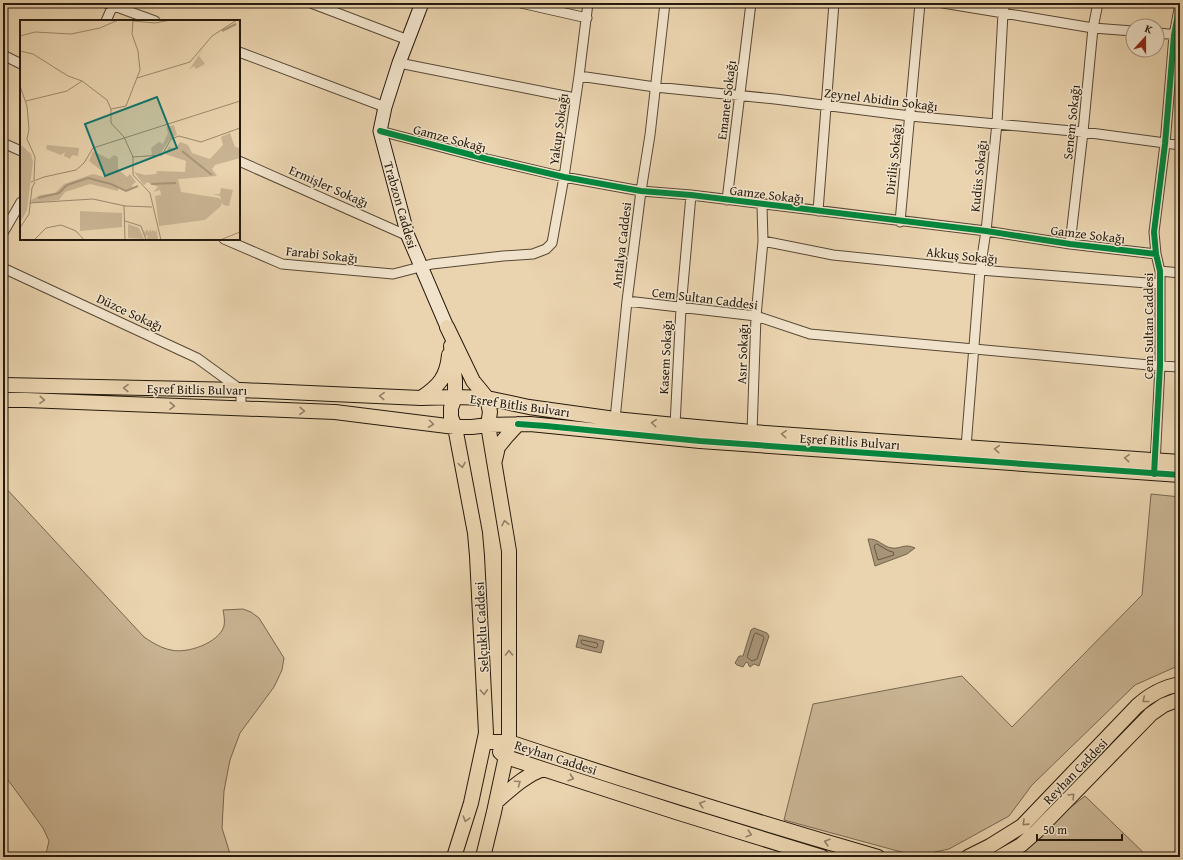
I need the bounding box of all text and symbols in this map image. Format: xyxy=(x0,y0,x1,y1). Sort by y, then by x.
north arrow xyxy=(1125,18,1165,58)
inset map xyxy=(20,20,240,240)
text: K xyxy=(1142,20,1155,37)
street label: Emanet Sokağı xyxy=(712,59,741,141)
street label: Zeynel Abidin Sokağı xyxy=(823,83,939,116)
street label: Senem Sokağı xyxy=(1058,83,1085,160)
street label: Yakup Sokağı xyxy=(544,91,573,166)
street label: Gamze Sokağı xyxy=(411,120,489,157)
street label: Diriliş Sokağı xyxy=(880,122,907,196)
street label: Kudüs Sokağı xyxy=(965,139,992,213)
street label: Trabzon Caddesi xyxy=(379,159,422,251)
street label: Ermişler Sokağı xyxy=(286,160,372,213)
street label: Gamze Sokağı xyxy=(729,181,806,209)
street label: Antalya Caddesi xyxy=(607,200,636,289)
street label: Gamze Sokağı xyxy=(1050,221,1127,249)
street label: Farabi Sokağı xyxy=(285,241,359,268)
street label: Akkuş Sokağı xyxy=(925,242,999,269)
street label: Cem Sultan Caddesi xyxy=(1139,272,1158,379)
street label: Cem Sultan Caddesi xyxy=(651,283,759,314)
street label: Düzce Sokağı xyxy=(94,289,166,336)
street label: Kasem Sokağı xyxy=(654,319,677,395)
street label: Asır Sokağı xyxy=(732,323,753,385)
street label: Eşref Bitlis Bulvarı xyxy=(147,379,248,400)
one-way arrow xyxy=(123,383,129,392)
street label: Eşref Bitlis Bulvarı xyxy=(469,389,571,422)
one-way arrow xyxy=(379,392,385,401)
one-way arrow xyxy=(39,396,45,405)
one-way arrow xyxy=(169,402,175,410)
one-way arrow xyxy=(299,407,305,415)
one-way arrow xyxy=(651,418,658,427)
one-way arrow xyxy=(428,419,434,428)
street label: Eşref Bitlis Bulvarı xyxy=(799,429,901,455)
one-way arrow xyxy=(781,430,787,439)
one-way arrow xyxy=(994,445,1000,454)
one-way arrow xyxy=(1124,454,1130,463)
one-way arrow xyxy=(457,462,466,468)
one-way arrow xyxy=(501,520,509,526)
street label: Selçuklu Caddesi xyxy=(470,581,493,673)
one-way arrow xyxy=(505,650,513,656)
one-way arrow xyxy=(480,689,488,695)
one-way arrow xyxy=(1142,695,1149,702)
street label: Reyhan Caddesi xyxy=(1039,734,1112,809)
street label: Reyhan Caddesi xyxy=(512,735,600,780)
one-way arrow xyxy=(568,773,575,782)
one-way arrow xyxy=(514,780,521,788)
one-way arrow xyxy=(1067,793,1075,801)
one-way arrow xyxy=(699,800,706,809)
one-way arrow xyxy=(462,815,471,822)
scale bar xyxy=(1037,816,1122,842)
one-way arrow xyxy=(1022,818,1030,826)
text: 50 m xyxy=(1043,821,1067,838)
one-way arrow xyxy=(745,829,752,838)
one-way arrow xyxy=(823,838,830,847)

